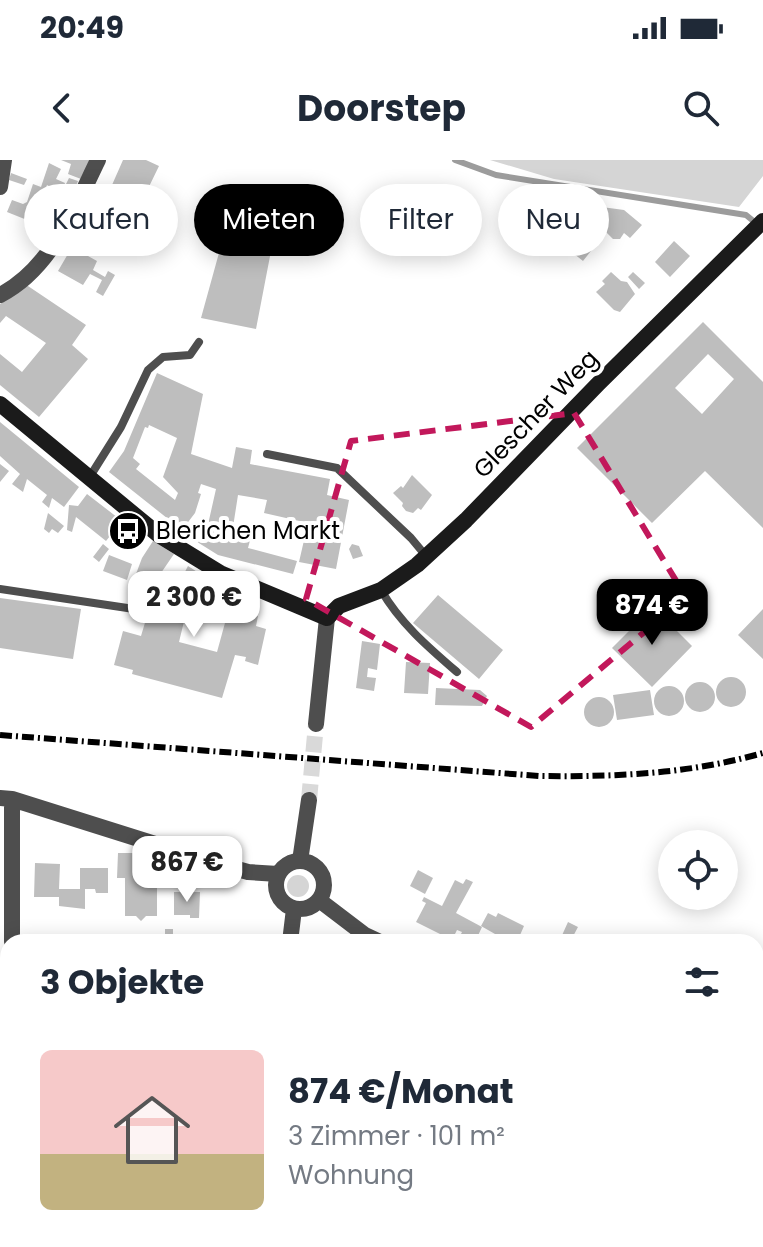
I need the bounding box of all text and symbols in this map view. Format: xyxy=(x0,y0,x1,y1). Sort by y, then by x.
text: 20:49 xyxy=(40,6,124,49)
text: Doorstep xyxy=(297,83,466,134)
icon: back xyxy=(40,86,84,130)
icon: search xyxy=(679,86,723,130)
chip: Kaufen xyxy=(24,184,178,256)
chip: Mieten xyxy=(194,184,344,256)
chip: Filter xyxy=(360,184,482,256)
chip: Neu xyxy=(498,184,609,256)
street label: Glescher Weg xyxy=(466,342,605,485)
bus stop icon: Blerichen Markt xyxy=(107,510,149,552)
place label: Blerichen Markt xyxy=(156,514,340,547)
pin: 2 300 € xyxy=(120,571,268,639)
text: 2 300 € xyxy=(146,579,242,615)
pin: 874 € xyxy=(596,579,708,647)
text: 874 € xyxy=(615,587,689,623)
map controls xyxy=(658,830,738,910)
button: locate xyxy=(658,830,738,910)
pin: 867 € xyxy=(131,836,243,904)
text: 867 € xyxy=(150,844,224,880)
text: 3 Objekte xyxy=(40,958,204,1006)
icon: filters xyxy=(680,960,724,1004)
text: 874 €/Monat xyxy=(288,1067,514,1115)
icon: home xyxy=(104,1082,200,1178)
text: 3 Zimmer · 101 m² xyxy=(288,1118,505,1154)
text: Wohnung xyxy=(288,1157,414,1193)

